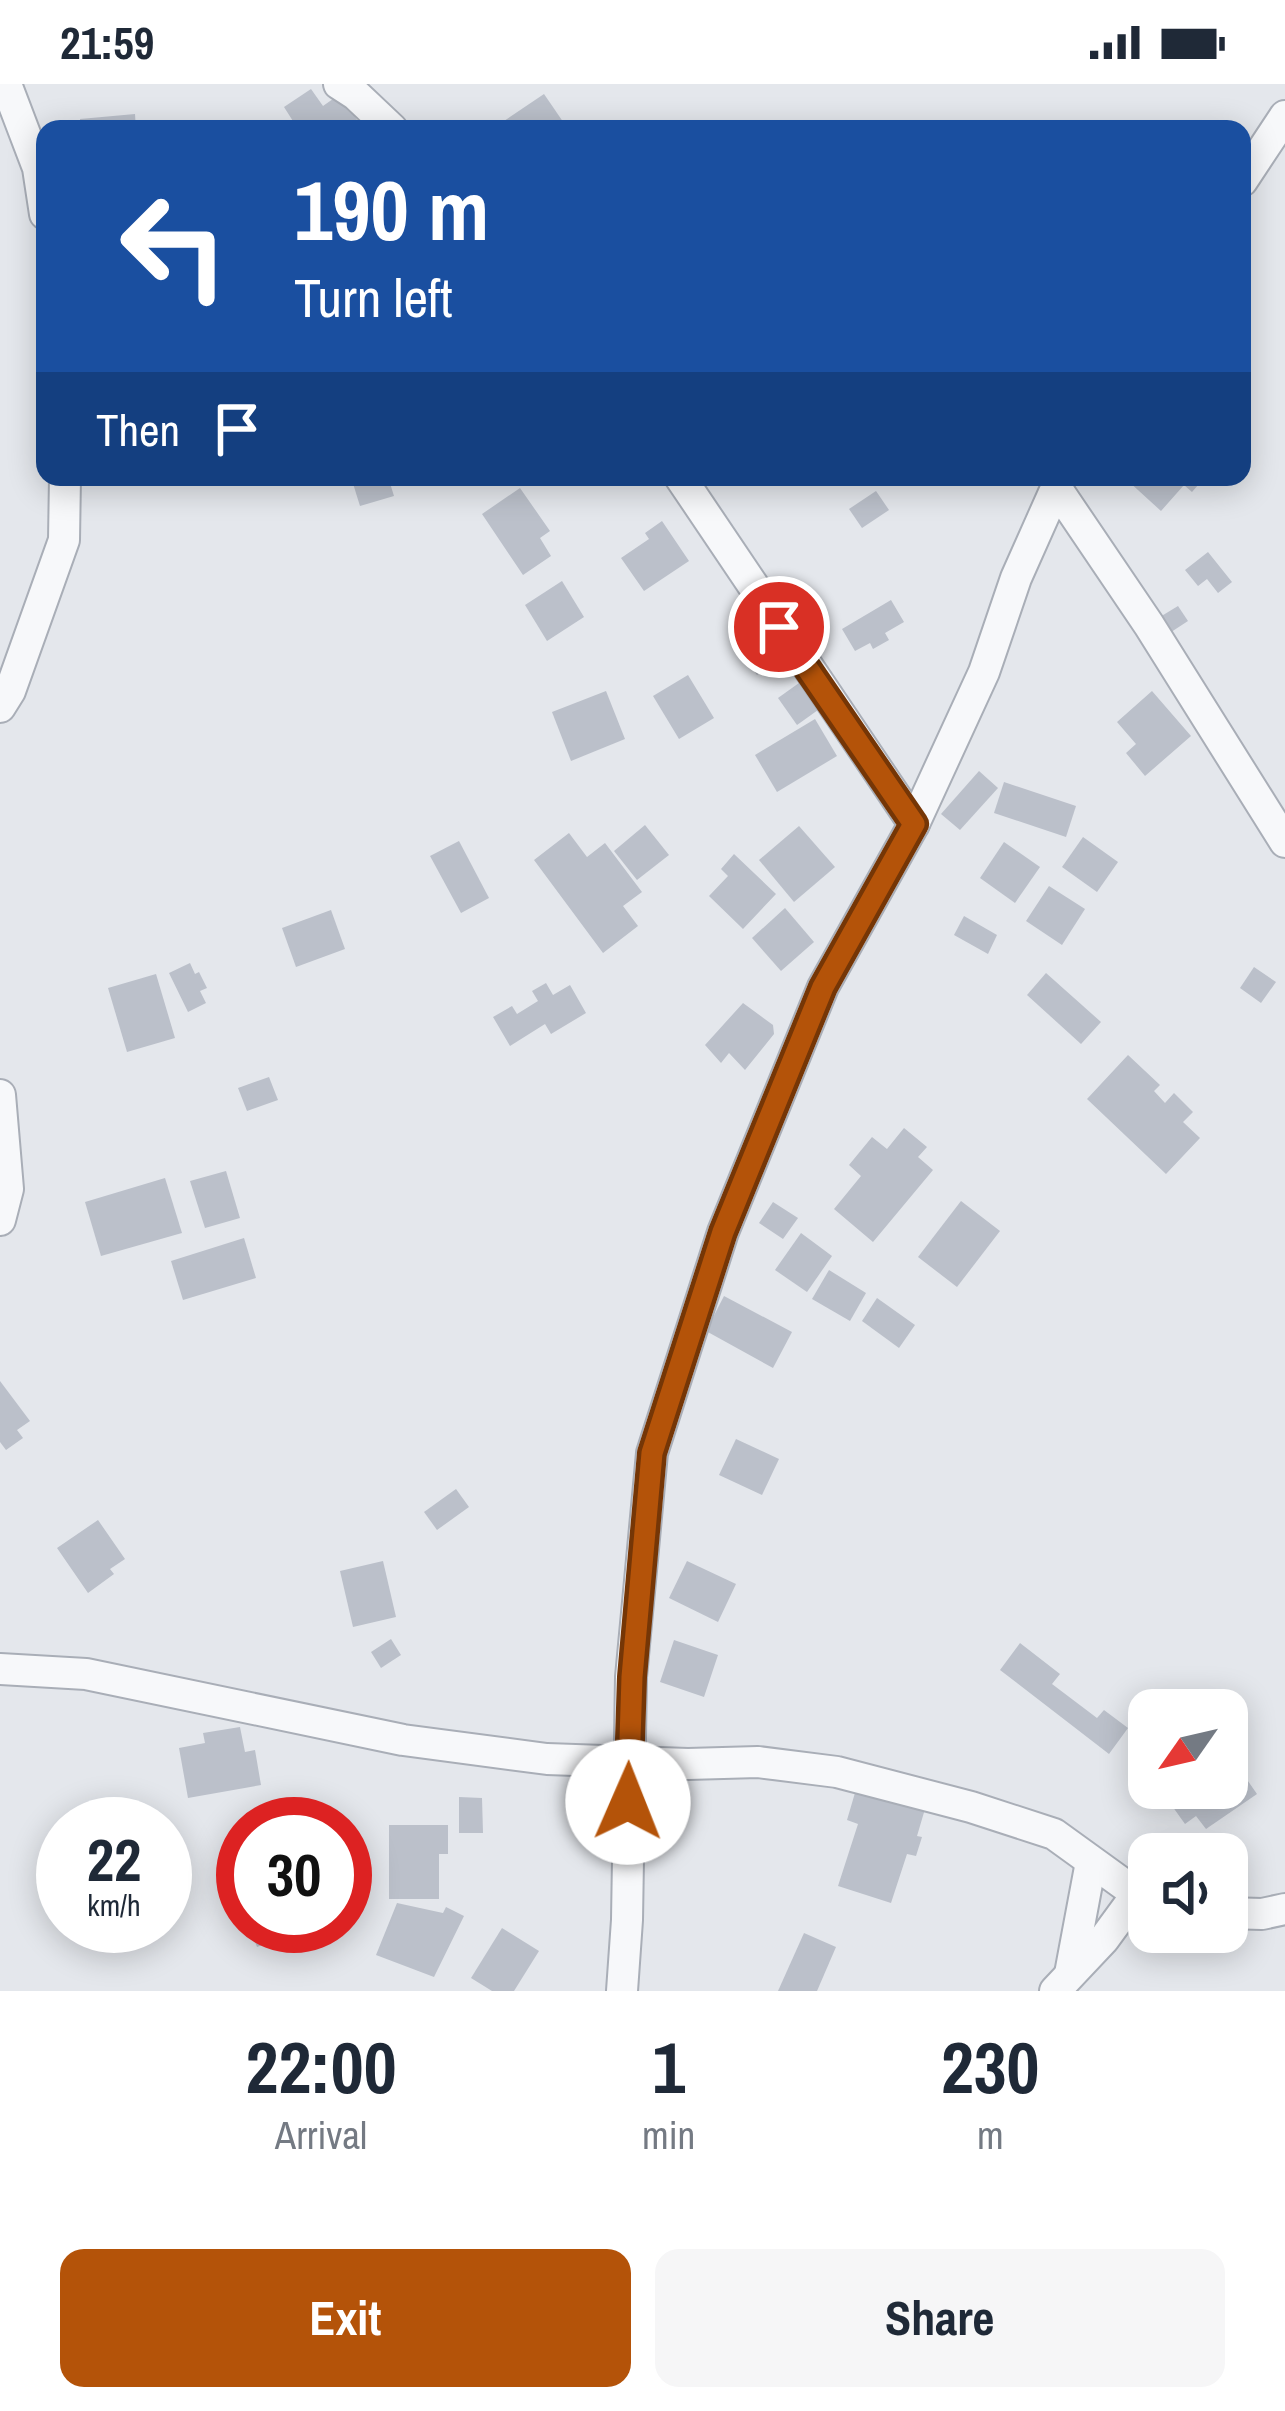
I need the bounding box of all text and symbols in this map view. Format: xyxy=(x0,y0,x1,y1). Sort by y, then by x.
text: 21:59 xyxy=(60,12,154,73)
text: 190 m xyxy=(294,153,489,266)
icon: left xyxy=(96,168,252,324)
text: Turn left xyxy=(294,261,453,334)
icon: arrive xyxy=(204,396,270,462)
text: Then xyxy=(96,399,180,460)
pin xyxy=(728,576,830,678)
icon: arrive xyxy=(746,594,812,660)
north arrow xyxy=(1128,1689,1248,1809)
map controls xyxy=(1128,1689,1248,1953)
position arrow xyxy=(565,1739,691,1865)
speed limit sign: 30 xyxy=(216,1797,372,1953)
text: 22 xyxy=(87,1819,141,1900)
button: sound xyxy=(1128,1833,1248,1953)
text: km/h xyxy=(87,1885,141,1925)
text: 22:00 xyxy=(246,2018,397,2115)
text: 1 xyxy=(652,2018,685,2115)
text: 230 xyxy=(941,2018,1039,2115)
text: Arrival xyxy=(275,2109,367,2161)
text: min xyxy=(642,2109,695,2161)
text: m xyxy=(977,2109,1004,2161)
button: Exit xyxy=(60,2249,631,2387)
button: Share xyxy=(655,2249,1225,2387)

